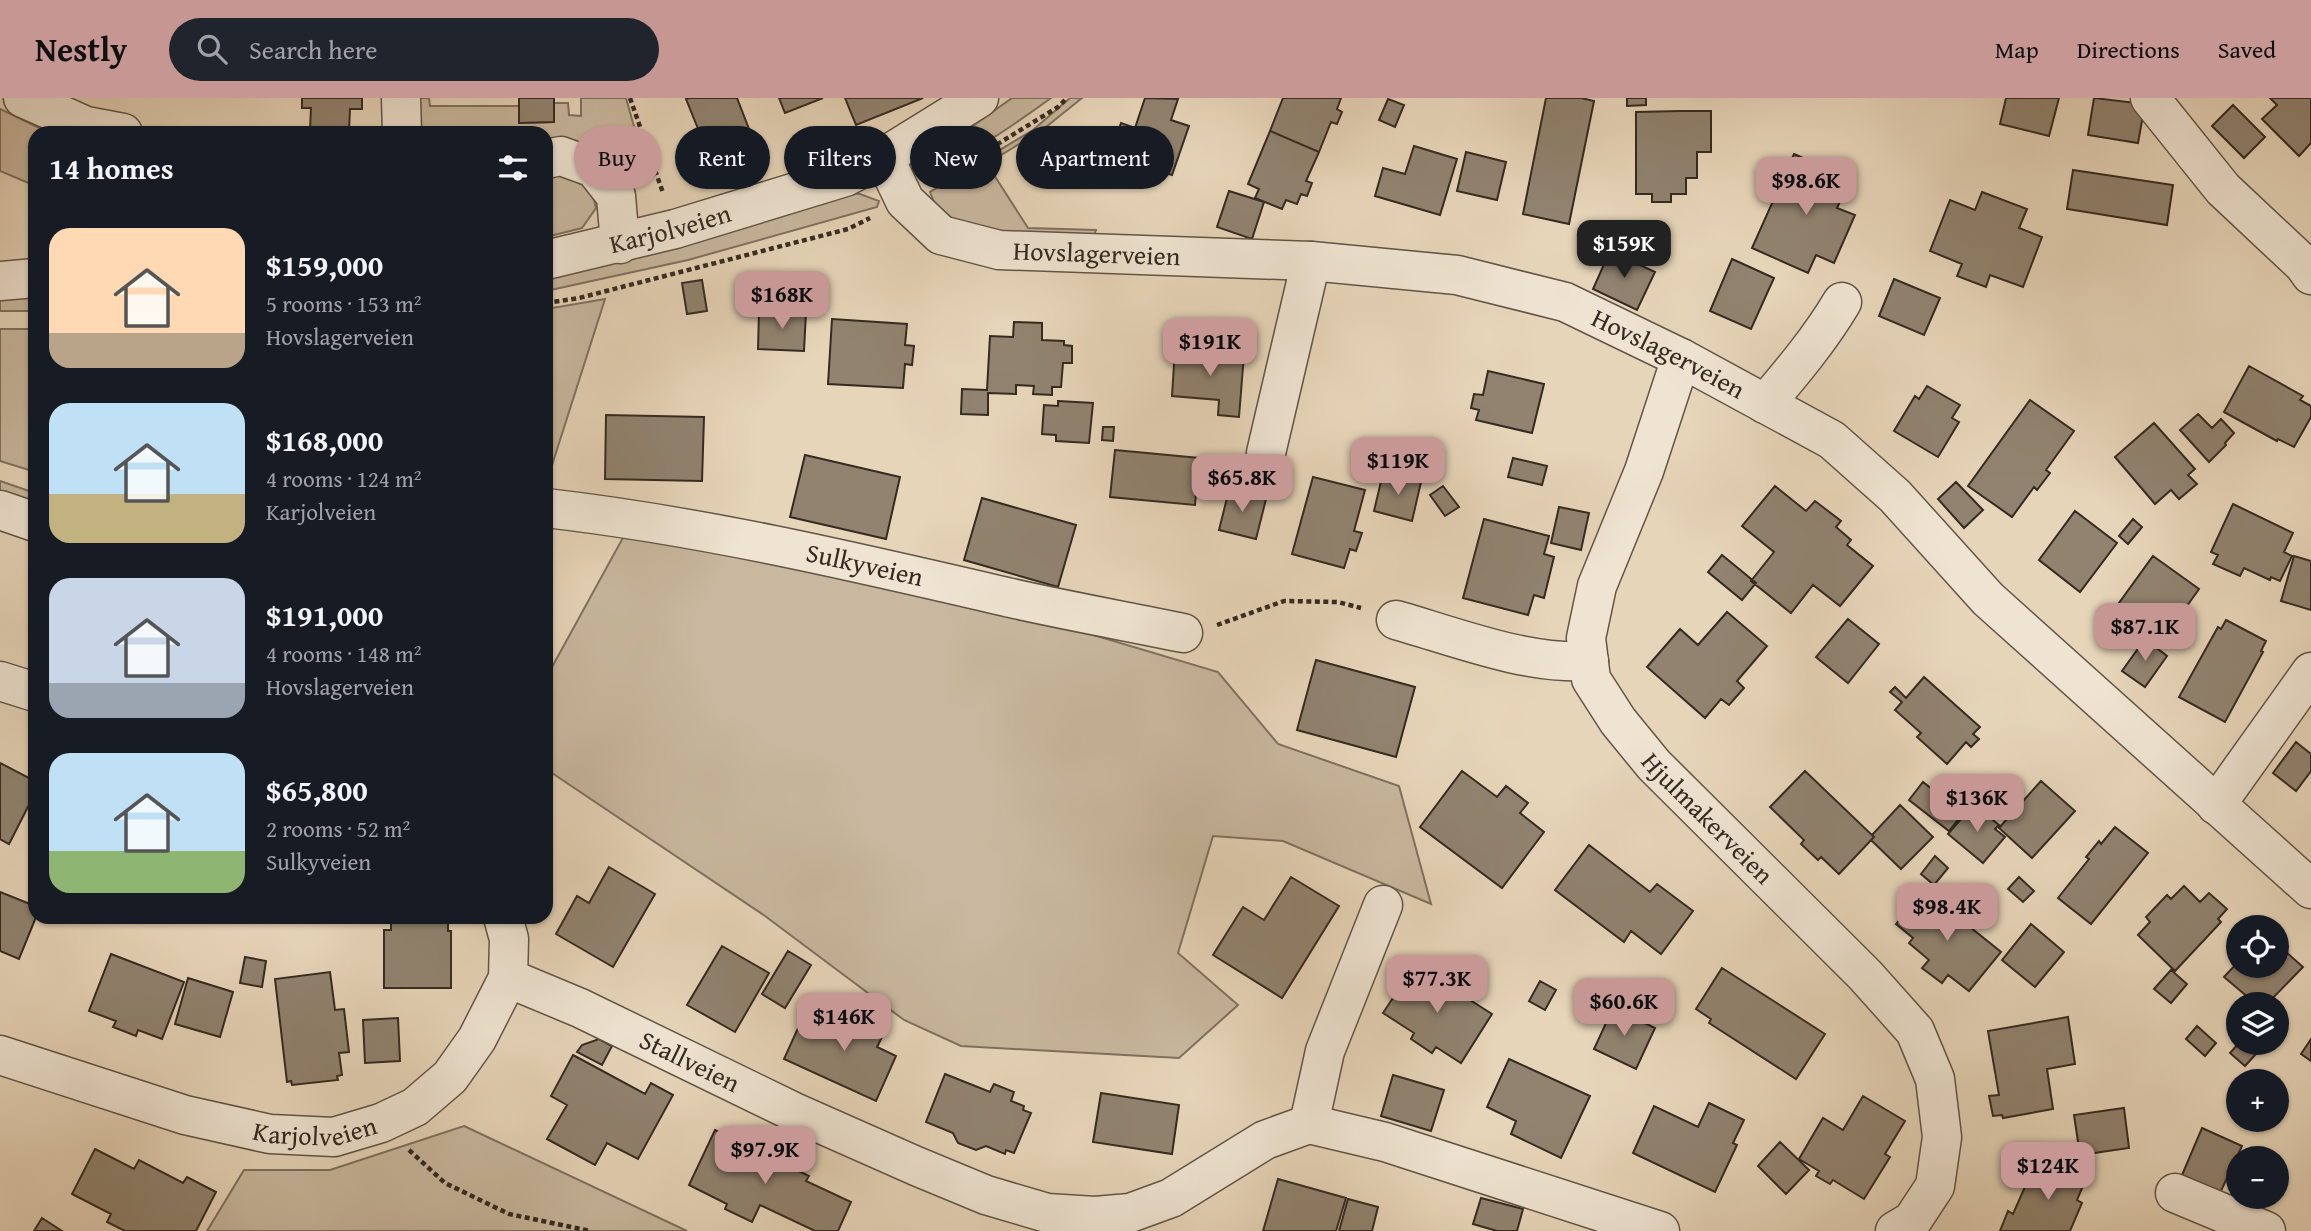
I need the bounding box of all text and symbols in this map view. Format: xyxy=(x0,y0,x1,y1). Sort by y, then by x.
search box xyxy=(169,18,659,81)
text: Nestly xyxy=(35,25,127,73)
icon: search xyxy=(193,30,231,68)
text: Search here xyxy=(249,30,377,69)
text: Map xyxy=(1995,32,2039,67)
text: Directions xyxy=(2077,32,2180,67)
text: Saved xyxy=(2218,32,2276,67)
chip: Buy xyxy=(574,126,661,189)
chip: Rent xyxy=(675,126,770,189)
chip: Filters xyxy=(784,126,896,189)
chip: New xyxy=(910,126,1002,189)
chip: Apartment xyxy=(1016,126,1174,189)
text: 14 homes xyxy=(49,146,174,190)
icon: filters xyxy=(494,149,532,187)
pin: $98.6K xyxy=(1749,158,1863,217)
text: $98.6K xyxy=(1772,163,1840,196)
street label: Karjolveien xyxy=(605,193,736,263)
pin: $159K xyxy=(1575,220,1673,280)
text: $159K xyxy=(1593,226,1655,259)
street label: Hovslagerveien xyxy=(1012,231,1182,275)
text: $159,000 xyxy=(266,243,383,287)
icon: home xyxy=(105,256,189,340)
pin: $168K xyxy=(733,272,831,331)
text: $168K xyxy=(751,277,813,310)
text: 5 rooms · 153 m² xyxy=(266,287,421,320)
street label: Hovslagerveien xyxy=(1585,298,1753,409)
pin: $191K xyxy=(1161,318,1259,378)
text: Hovslagerveien xyxy=(266,320,414,353)
text: $191K xyxy=(1179,324,1241,357)
text: $168,000 xyxy=(266,418,383,462)
icon: home xyxy=(105,431,189,515)
pin: $119K xyxy=(1349,438,1447,497)
text: $119K xyxy=(1367,443,1429,476)
pin: $65.8K xyxy=(1185,454,1299,514)
text: $65.8K xyxy=(1208,460,1276,493)
text: 4 rooms · 124 m² xyxy=(266,462,421,495)
text: Karjolveien xyxy=(266,495,376,528)
street label: Sulkyveien xyxy=(803,532,928,596)
text: $191,000 xyxy=(266,593,383,637)
pin: $87.1K xyxy=(2088,603,2202,663)
icon: home xyxy=(105,606,189,690)
text: $87.1K xyxy=(2111,609,2179,642)
text: 4 rooms · 148 m² xyxy=(266,637,421,670)
text: Hovslagerveien xyxy=(266,670,414,703)
street label: Hjulmakerveien xyxy=(1632,744,1783,893)
text: $65,800 xyxy=(266,768,368,812)
pin: $136K xyxy=(1928,774,2026,834)
text: $136K xyxy=(1946,780,2008,813)
icon: home xyxy=(105,781,189,865)
text: 2 rooms · 52 m² xyxy=(266,812,410,845)
text: Sulkyveien xyxy=(266,845,371,878)
pin: $98.4K xyxy=(1890,884,2004,943)
text: $98.4K xyxy=(1913,889,1981,922)
map controls xyxy=(2226,915,2289,1209)
button: locate xyxy=(2226,915,2289,978)
pin: $77.3K xyxy=(1380,956,1494,1015)
text: $77.3K xyxy=(1403,961,1471,994)
pin: $60.6K xyxy=(1567,978,1681,1038)
text: $60.6K xyxy=(1590,984,1658,1017)
button: layers xyxy=(2226,992,2289,1055)
pin: $146K xyxy=(795,993,893,1053)
text: $146K xyxy=(813,999,875,1032)
street label: Stallveien xyxy=(633,1020,747,1102)
button: + xyxy=(2226,1069,2289,1132)
street label: Karjolveien xyxy=(249,1105,382,1156)
pin: $97.9K xyxy=(708,1126,822,1186)
text: $97.9K xyxy=(731,1132,799,1165)
pin: $124K xyxy=(1999,1142,2097,1202)
button: − xyxy=(2226,1146,2289,1209)
text: $124K xyxy=(2017,1148,2079,1181)

